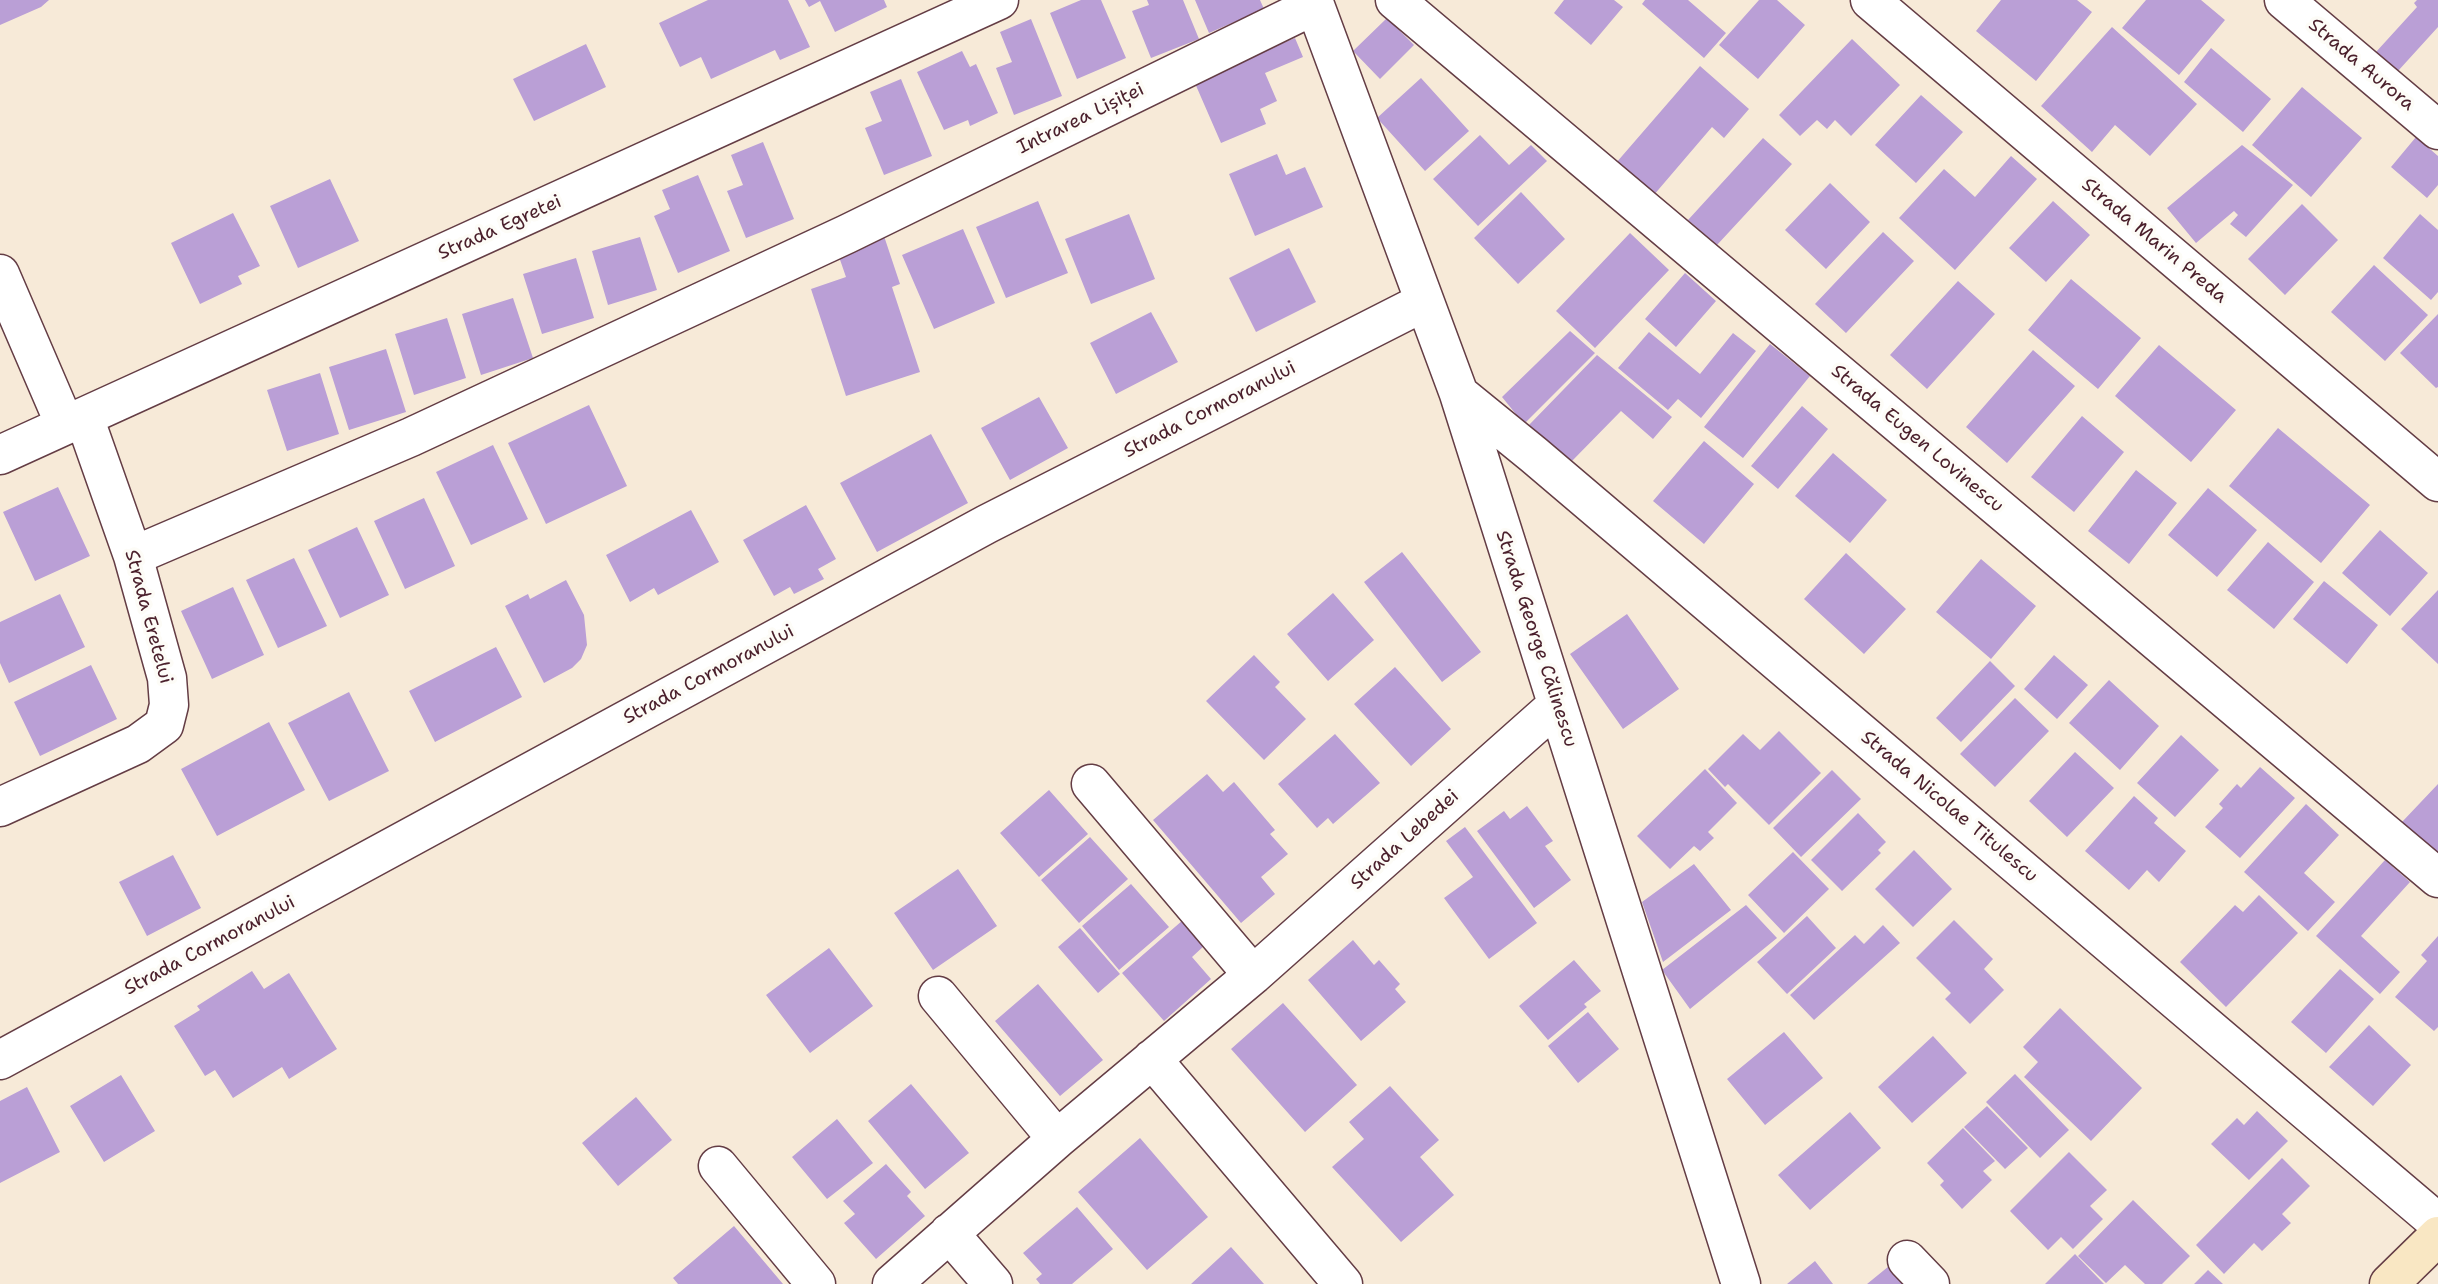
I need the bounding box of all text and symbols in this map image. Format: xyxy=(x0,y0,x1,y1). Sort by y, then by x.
street label: Strada Aurora xyxy=(2303,14,2419,116)
street label: Intrarea Lișiței xyxy=(1014,78,1148,160)
street label: Strada Marin Preda xyxy=(2077,174,2231,308)
street label: Strada Egretei xyxy=(435,191,565,265)
street label: Strada Cormoranului xyxy=(1120,357,1300,463)
street label: Strada Eugen Lovinescu xyxy=(1826,360,2008,518)
street label: Strada George Călinescu xyxy=(1490,528,1582,750)
street label: Strada Eretelui xyxy=(119,548,177,686)
street label: Strada Cormoranului xyxy=(620,620,798,730)
street label: Strada Nicolae Titulescu xyxy=(1856,726,2042,888)
street label: Strada Lebedei xyxy=(1346,785,1464,895)
street label: Strada Cormoranului xyxy=(121,891,299,1001)

